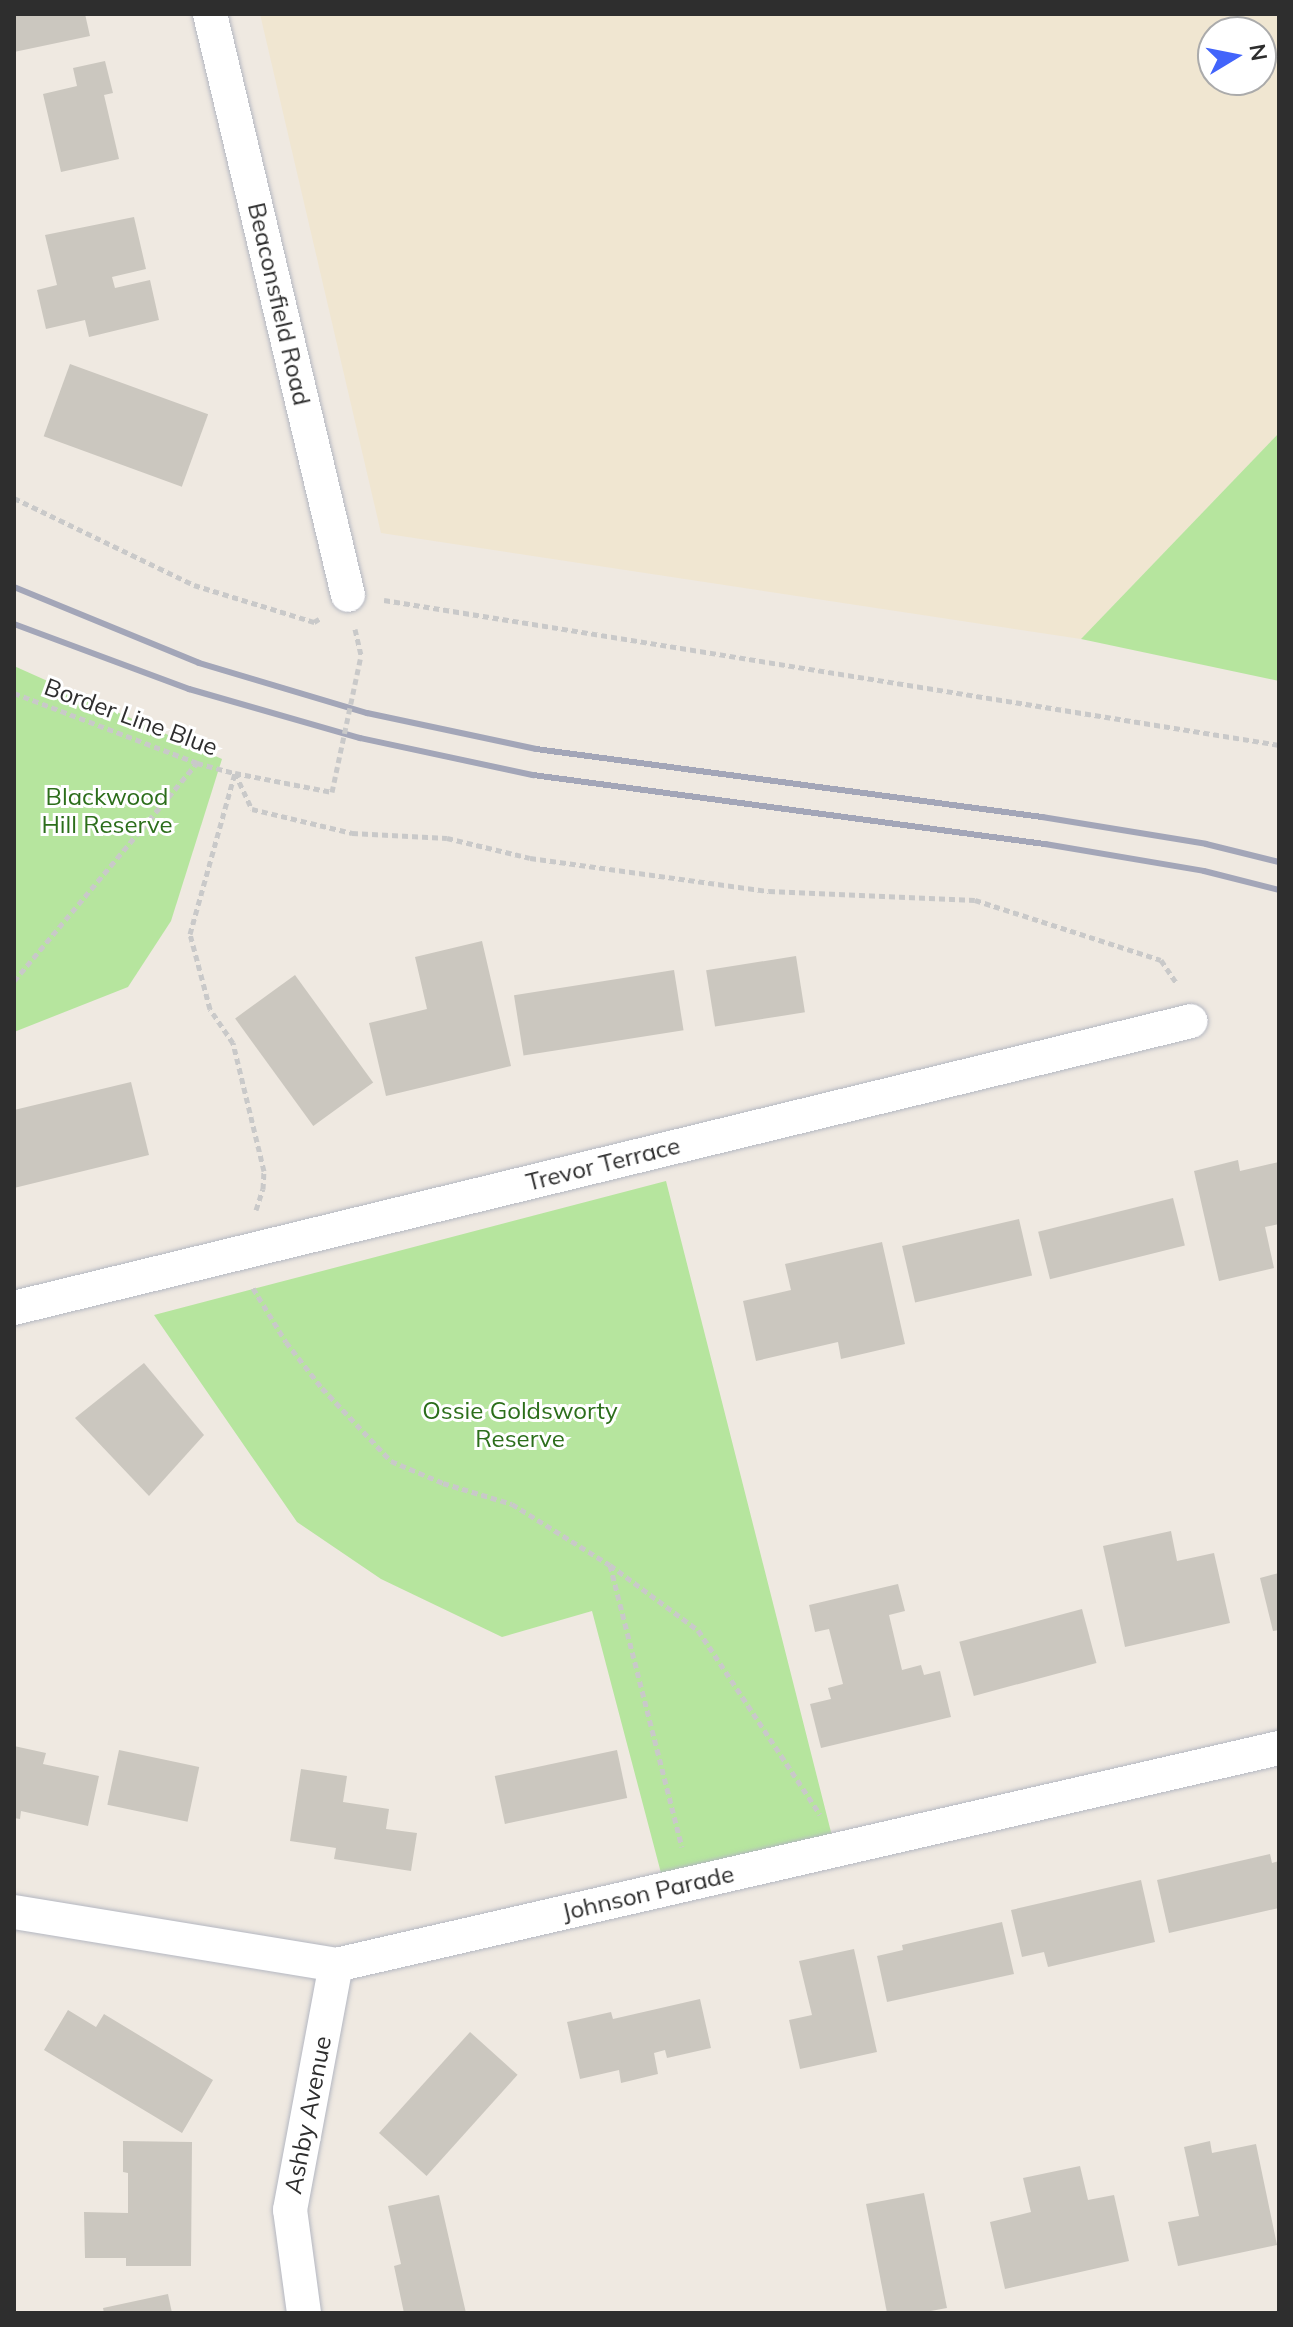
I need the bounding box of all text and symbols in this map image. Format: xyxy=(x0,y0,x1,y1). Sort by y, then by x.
north arrow xyxy=(1197,16,1277,96)
text: N xyxy=(1243,42,1274,63)
street label: Beaconsfield Road xyxy=(242,200,316,408)
street label: Border Line Blue xyxy=(41,672,221,762)
park label: Blackwood Hill Reserve xyxy=(41,783,173,839)
street label: Trevor Terrace xyxy=(523,1131,683,1197)
park label: Ossie Goldsworty Reserve xyxy=(422,1397,618,1453)
street label: Johnson Parade xyxy=(559,1859,737,1927)
street label: Ashby Avenue xyxy=(279,2034,337,2196)

